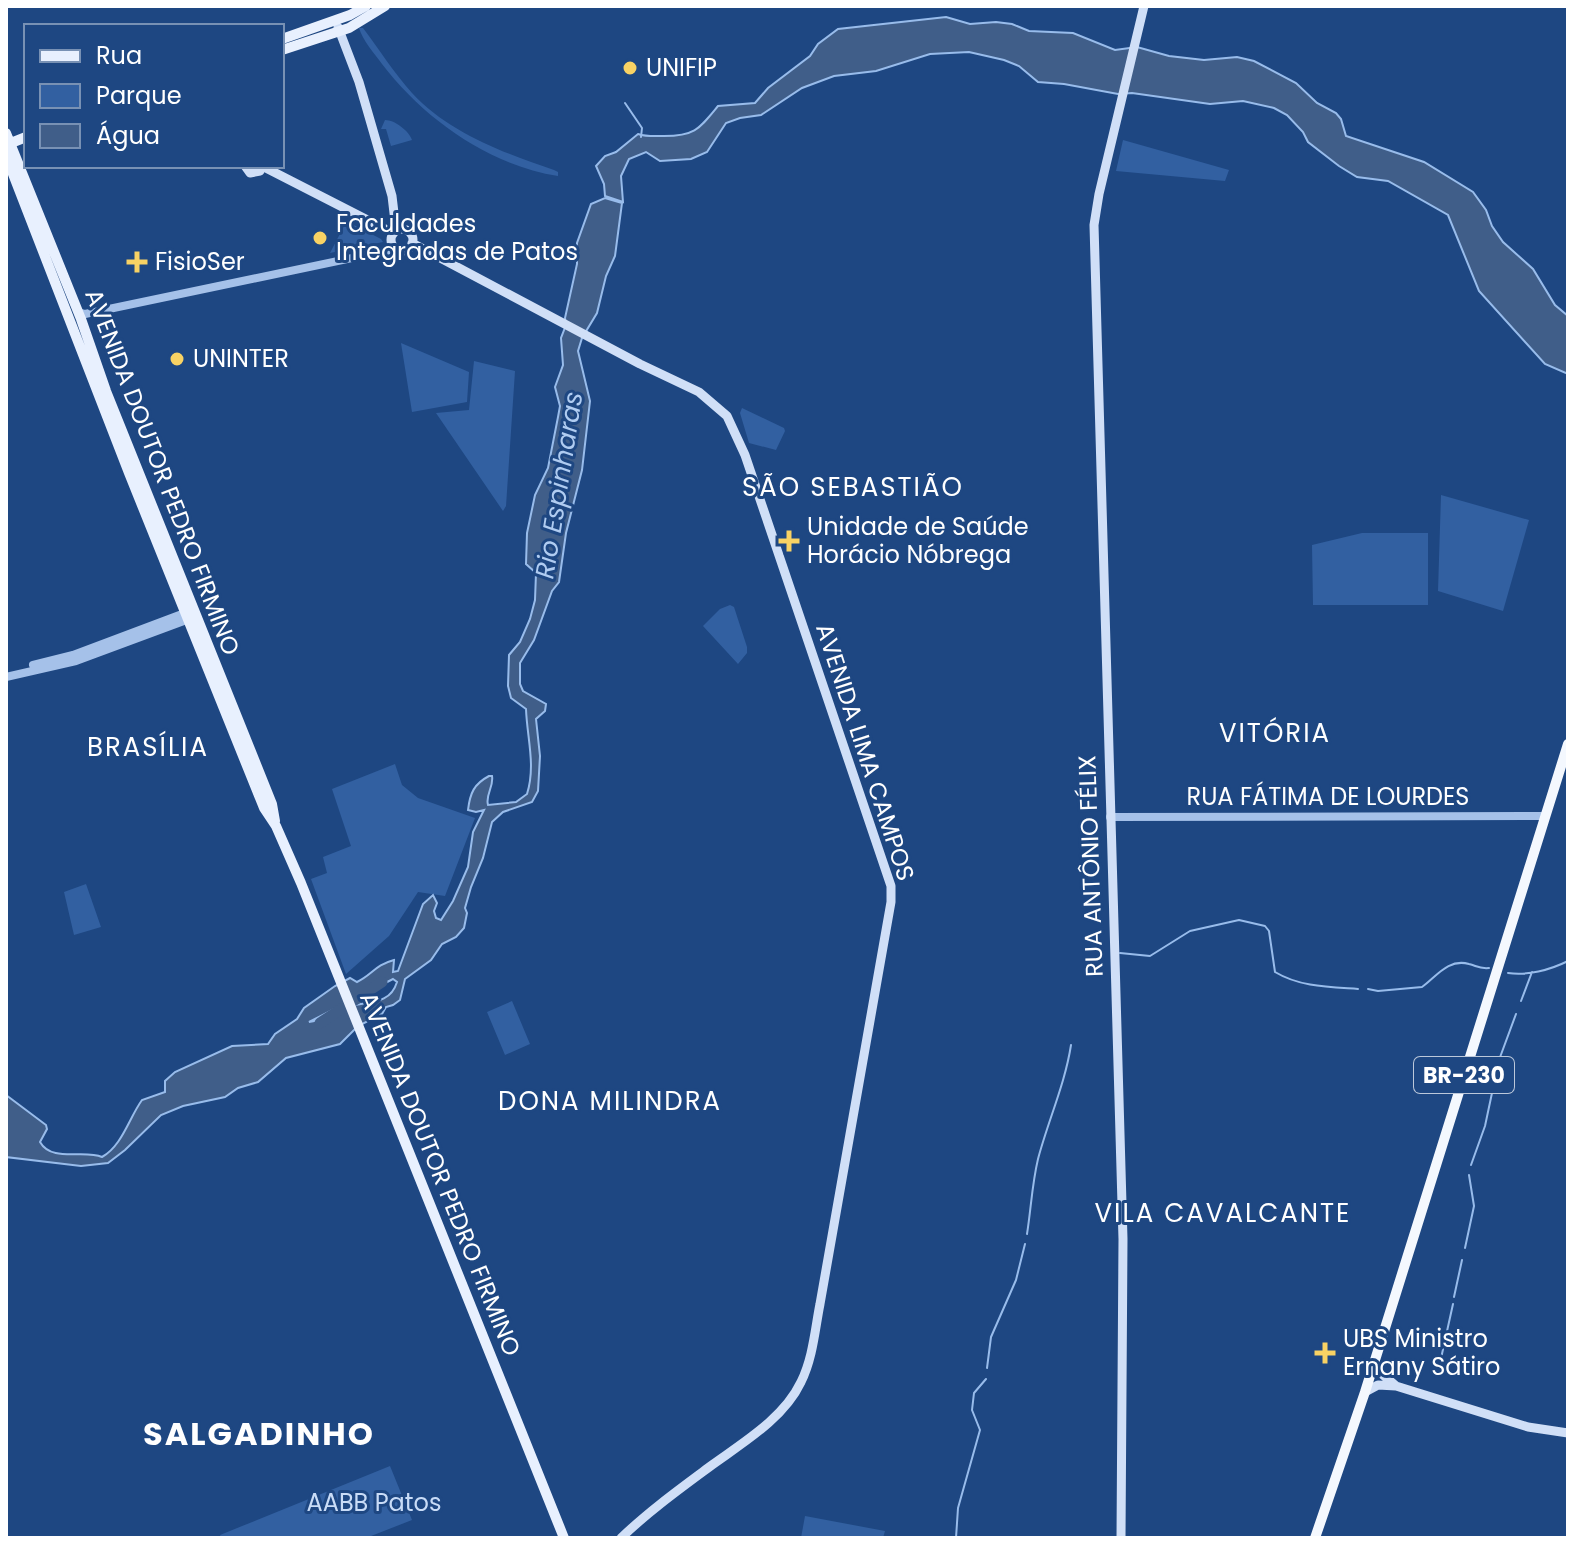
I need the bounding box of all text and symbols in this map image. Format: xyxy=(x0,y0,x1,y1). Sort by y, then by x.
legend xyxy=(24,24,284,168)
text: Rua xyxy=(96,39,142,72)
place label: UNIFIP xyxy=(646,51,717,84)
marker: UNIFIP xyxy=(621,59,639,77)
text: Parque xyxy=(96,79,182,112)
text: Água xyxy=(96,119,160,152)
place label: Faculdades Integradas de Patos xyxy=(336,207,578,268)
marker: Faculdades Integradas de Patos xyxy=(311,229,329,247)
place label: FisioSer xyxy=(155,245,245,278)
marker: FisioSer xyxy=(126,251,148,273)
street label: AVENIDA DOUTOR PEDRO FIRMINO xyxy=(77,284,248,660)
place label: UNINTER xyxy=(193,342,289,375)
marker: UNINTER xyxy=(168,350,186,368)
water label: Rio Espinharas xyxy=(526,389,592,581)
district label: SÃO SEBASTIÃO xyxy=(742,469,964,505)
place label: Unidade de Saúde Horácio Nóbrega xyxy=(807,510,1029,571)
marker: Unidade de Saúde Horácio Nóbrega xyxy=(778,530,800,552)
street label: AVENIDA LIMA CAMPOS xyxy=(808,619,923,885)
district label: VITÓRIA xyxy=(1219,715,1331,751)
district label: BRASÍLIA xyxy=(87,729,209,765)
street label: RUA ANTÔNIO FÉLIX xyxy=(1070,755,1111,977)
street label: RUA FÁTIMA DE LOURDES xyxy=(1187,780,1469,813)
street label: AVENIDA DOUTOR PEDRO FIRMINO xyxy=(352,987,529,1361)
road number: BR-230 xyxy=(1414,1057,1514,1093)
district label: DONA MILINDRA xyxy=(498,1083,722,1119)
district label: VILA CAVALCANTE xyxy=(1095,1195,1351,1231)
place label: UBS Ministro Ernany Sátiro xyxy=(1343,1322,1500,1383)
marker: UBS Ministro Ernany Sátiro xyxy=(1314,1342,1336,1364)
district label: SALGADINHO xyxy=(143,1411,375,1456)
park label: AABB Patos xyxy=(307,1486,441,1519)

